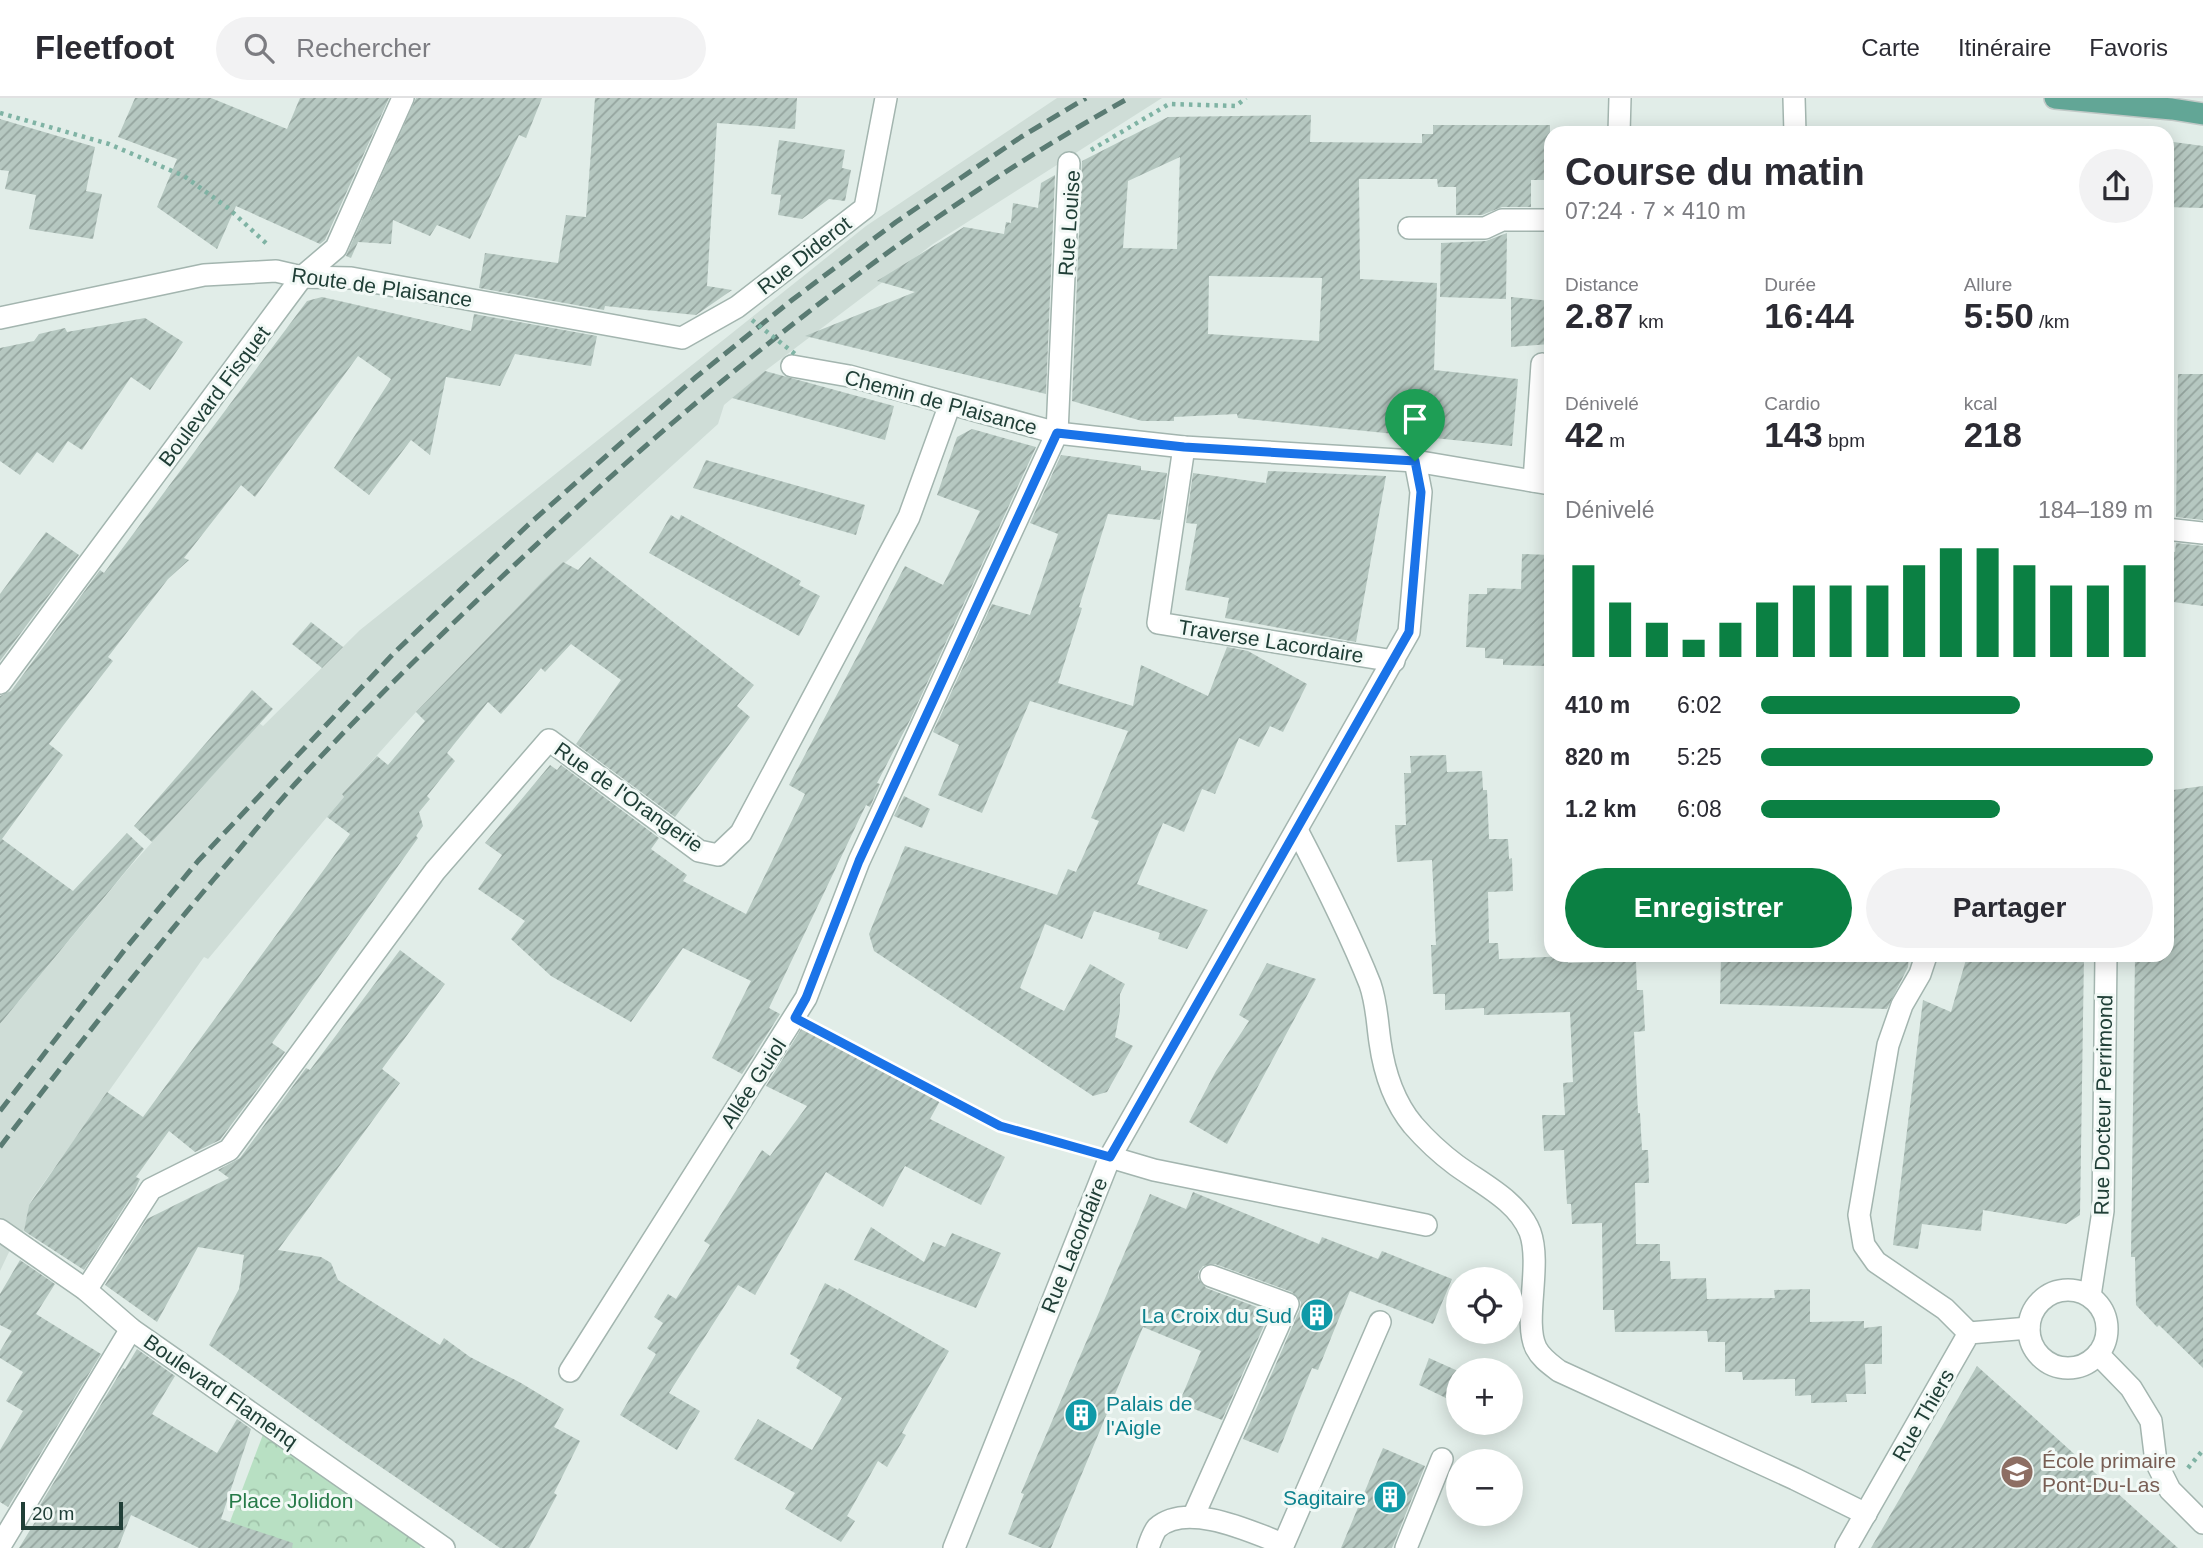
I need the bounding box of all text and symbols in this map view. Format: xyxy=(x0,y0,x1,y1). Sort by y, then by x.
search box xyxy=(216,17,706,80)
text: Fleetfoot xyxy=(35,29,174,66)
icon: search xyxy=(240,29,278,67)
text: Rechercher xyxy=(296,33,431,63)
text: Carte xyxy=(1861,34,1920,61)
text: Itinéraire xyxy=(1958,34,2051,61)
text: Favoris xyxy=(2089,34,2168,61)
button: share xyxy=(2079,149,2153,223)
text: Course du matin xyxy=(1565,151,1865,193)
street label: Rue Louise xyxy=(1054,169,1084,277)
text: 07:24 · 7 × 410 m xyxy=(1565,198,1746,224)
street label: Rue Diderot xyxy=(753,211,855,299)
street label: Route de Plaisance xyxy=(290,263,474,311)
text: Distance xyxy=(1565,274,1639,295)
text: Durée xyxy=(1764,274,1816,295)
text: Allure xyxy=(1964,274,2012,295)
text: 2.87 xyxy=(1565,296,1633,335)
text: 16:44 xyxy=(1764,296,1854,335)
text: 5:50 xyxy=(1964,296,2034,335)
text: km xyxy=(1633,311,1664,332)
text: /km xyxy=(2034,311,2070,332)
street label: Boulevard Fisquet xyxy=(154,321,274,471)
street label: Chemin de Plaisance xyxy=(842,365,1040,439)
pin xyxy=(1385,389,1445,461)
text: Dénivelé xyxy=(1565,393,1639,414)
text: Cardio xyxy=(1764,393,1820,414)
text: kcal xyxy=(1964,393,1997,414)
icon: arrive xyxy=(1396,400,1434,438)
text: 42 xyxy=(1565,415,1604,454)
text: 143 xyxy=(1764,415,1823,454)
text: 218 xyxy=(1964,415,2022,454)
text: m xyxy=(1604,430,1625,451)
text: bpm xyxy=(1823,430,1865,451)
text: Dénivelé xyxy=(1565,497,1655,523)
text: 184–189 m xyxy=(2038,497,2153,523)
street label: Traverse Lacordaire xyxy=(1177,615,1365,667)
text: 410 m xyxy=(1565,692,1630,718)
text: 6:02 xyxy=(1677,692,1722,718)
street label: Rue de l'Orangerie xyxy=(550,737,708,857)
text: 820 m xyxy=(1565,744,1630,770)
text: 5:25 xyxy=(1677,744,1722,770)
text: 1.2 km xyxy=(1565,796,1637,822)
text: 6:08 xyxy=(1677,796,1722,822)
button: Enregistrer xyxy=(1565,868,1852,948)
button: Partager xyxy=(1866,868,2153,948)
street label: Rue Docteur Perrimond xyxy=(2090,995,2116,1215)
street label: Allée Guiol xyxy=(716,1034,790,1132)
street label: Rue Lacordaire xyxy=(1036,1174,1112,1316)
map controls xyxy=(1446,1267,1523,1526)
button: locate xyxy=(1446,1267,1523,1344)
building icon: La Croix du Sud xyxy=(1298,1296,1336,1334)
place label: La Croix du Sud xyxy=(1141,1304,1292,1327)
street label: Boulevard Flamenq xyxy=(140,1329,302,1453)
button: + xyxy=(1446,1358,1523,1435)
street label: Rue Thiers xyxy=(1887,1365,1959,1465)
place label: Palais de l'Aigle xyxy=(1106,1392,1192,1439)
building icon: Palais de l'Aigle xyxy=(1062,1396,1100,1434)
button: − xyxy=(1446,1449,1523,1526)
place label: École primaire Pont-Du-Las xyxy=(2042,1449,2176,1496)
school or university icon: École primaire Pont-Du-Las xyxy=(1998,1453,2036,1491)
building icon: Sagitaire xyxy=(1371,1478,1409,1516)
place label: Sagitaire xyxy=(1283,1486,1366,1509)
park label: Place Jolidon xyxy=(229,1489,353,1512)
scale bar xyxy=(21,1499,122,1531)
text: 20 m xyxy=(32,1503,74,1524)

